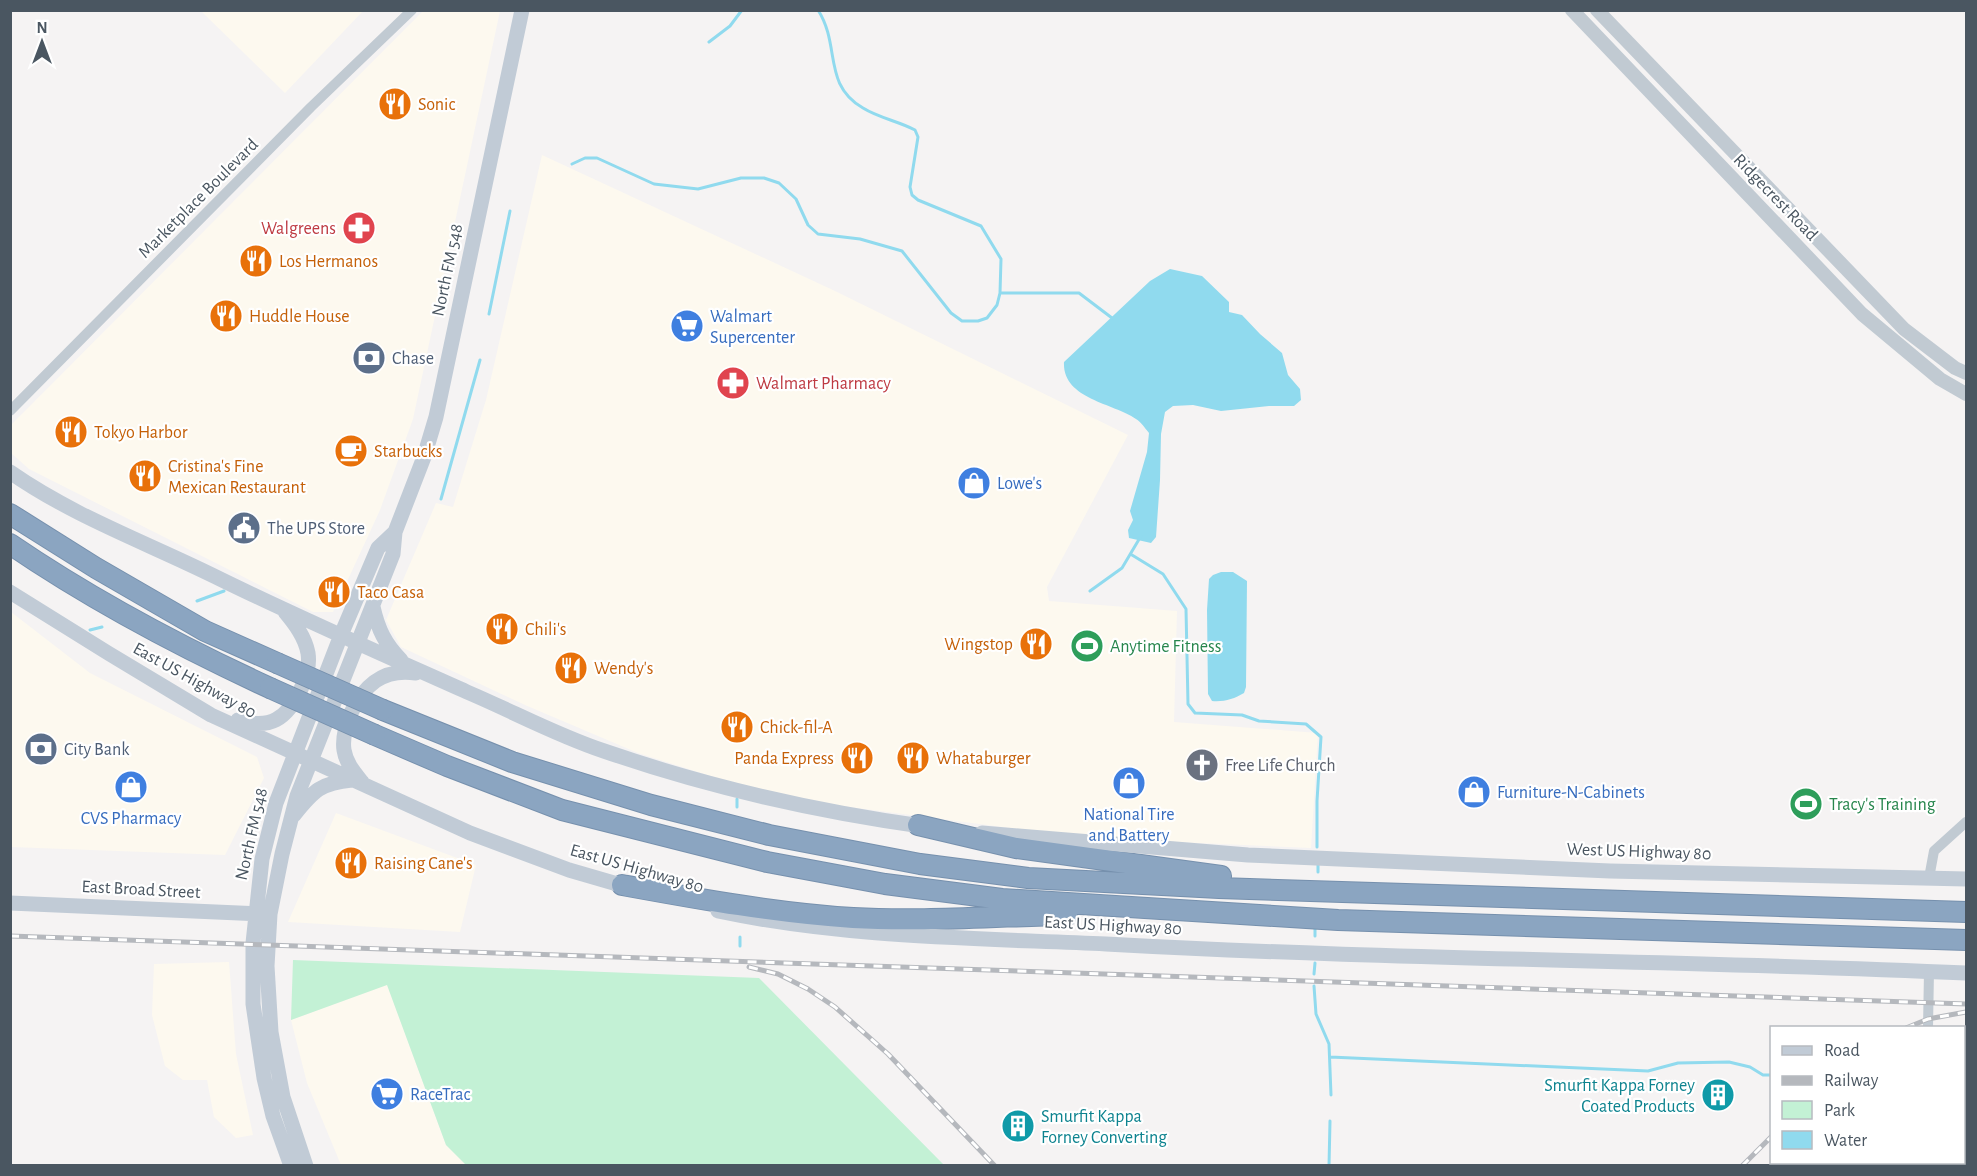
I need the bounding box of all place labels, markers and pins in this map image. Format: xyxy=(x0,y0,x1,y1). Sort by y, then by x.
restaurant icon: Sonic xyxy=(377,86,413,122)
place label: Sonic xyxy=(418,96,455,114)
pharmacy icon: Walgreens xyxy=(341,210,377,246)
place label: Walgreens xyxy=(261,220,336,238)
restaurant icon: Los Hermanos xyxy=(238,243,274,279)
place label: Los Hermanos xyxy=(279,253,378,271)
restaurant icon: Huddle House xyxy=(208,298,244,334)
place label: Huddle House xyxy=(249,308,350,326)
supermarket icon: Walmart Supercenter xyxy=(669,308,705,344)
place label: Walmart Supercenter xyxy=(710,308,795,347)
bank icon: Chase xyxy=(351,340,387,376)
place label: Chase xyxy=(392,350,434,368)
pharmacy icon: Walmart Pharmacy xyxy=(715,365,751,401)
place label: Walmart Pharmacy xyxy=(756,375,891,393)
restaurant icon: Tokyo Harbor xyxy=(53,414,89,450)
place label: Tokyo Harbor xyxy=(94,424,188,442)
cafe icon: Starbucks xyxy=(333,433,369,469)
place label: Starbucks xyxy=(374,443,442,461)
restaurant icon: Cristina's Fine Mexican Restaurant xyxy=(127,458,163,494)
place label: Cristina's Fine Mexican Restaurant xyxy=(168,458,306,497)
shop icon: Lowe's xyxy=(956,465,992,501)
place label: Lowe's xyxy=(997,475,1042,493)
public building icon: The UPS Store xyxy=(226,510,262,546)
place label: The UPS Store xyxy=(267,520,365,538)
restaurant icon: Taco Casa xyxy=(316,574,352,610)
place label: Taco Casa xyxy=(357,584,424,602)
restaurant icon: Chili's xyxy=(484,611,520,647)
place label: Chili's xyxy=(525,621,567,639)
restaurant icon: Wingstop xyxy=(1018,626,1054,662)
sports icon: Anytime Fitness xyxy=(1069,628,1105,664)
place label: Wingstop xyxy=(944,636,1013,654)
place label: Anytime Fitness xyxy=(1110,638,1221,656)
restaurant icon: Wendy's xyxy=(553,650,589,686)
place label: Wendy's xyxy=(594,660,654,678)
restaurant icon: Chick-fil-A xyxy=(719,709,755,745)
place label: Chick-fil-A xyxy=(760,719,833,737)
bank icon: City Bank xyxy=(23,731,59,767)
restaurant icon: Panda Express xyxy=(839,740,875,776)
restaurant icon: Whataburger xyxy=(895,740,931,776)
place label: City Bank xyxy=(64,741,130,759)
church icon: Free Life Church xyxy=(1184,747,1220,783)
place label: Panda Express xyxy=(734,750,834,768)
place label: Whataburger xyxy=(936,750,1031,768)
place label: Free Life Church xyxy=(1225,757,1336,775)
shop icon: National Tire and Battery xyxy=(1111,765,1147,801)
shop icon: CVS Pharmacy xyxy=(113,769,149,805)
shop icon: Furniture-N-Cabinets xyxy=(1456,774,1492,810)
place label: Furniture-N-Cabinets xyxy=(1497,784,1645,802)
sports icon: Tracy's Training xyxy=(1788,786,1824,822)
place label: Tracy's Training xyxy=(1829,796,1936,814)
place label: National Tire and Battery xyxy=(1083,806,1175,845)
place label: CVS Pharmacy xyxy=(81,810,182,828)
restaurant icon: Raising Cane's xyxy=(333,845,369,881)
place label: Raising Cane's xyxy=(374,855,473,873)
supermarket icon: RaceTrac xyxy=(369,1076,405,1112)
place label: Smurfit Kappa Forney Coated Products xyxy=(1544,1077,1695,1116)
building icon: Smurfit Kappa Forney Coated Products xyxy=(1700,1077,1736,1113)
place label: RaceTrac xyxy=(410,1086,471,1104)
building icon: Smurfit Kappa Forney Converting xyxy=(1000,1108,1036,1144)
place label: Smurfit Kappa Forney Converting xyxy=(1041,1108,1167,1147)

